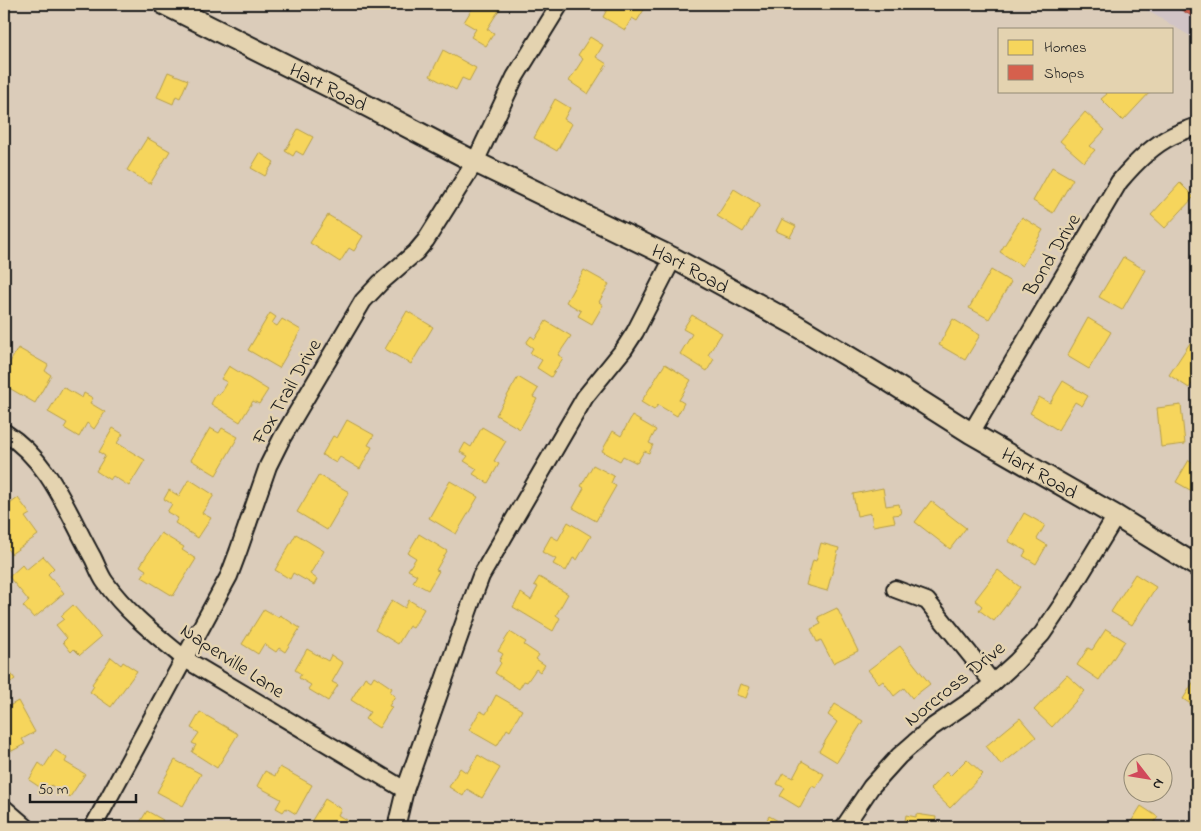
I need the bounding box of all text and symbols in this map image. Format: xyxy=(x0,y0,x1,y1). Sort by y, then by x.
legend xyxy=(998,28,1174,92)
text: Homes xyxy=(1044,37,1087,59)
street label: Hart Road xyxy=(283,57,372,120)
text: Shops xyxy=(1044,63,1084,85)
street label: Bond Drive xyxy=(1017,208,1089,303)
street label: Hart Road xyxy=(646,238,733,303)
street label: Fox Trail Drive xyxy=(246,334,330,451)
street label: Hart Road xyxy=(995,441,1082,508)
street label: Naperville Lane xyxy=(174,617,290,707)
street label: Norcross Drive xyxy=(899,635,1012,735)
north arrow xyxy=(1124,754,1174,804)
scale bar xyxy=(30,771,136,803)
text: N xyxy=(1146,774,1169,793)
text: 50 m xyxy=(38,779,69,801)

